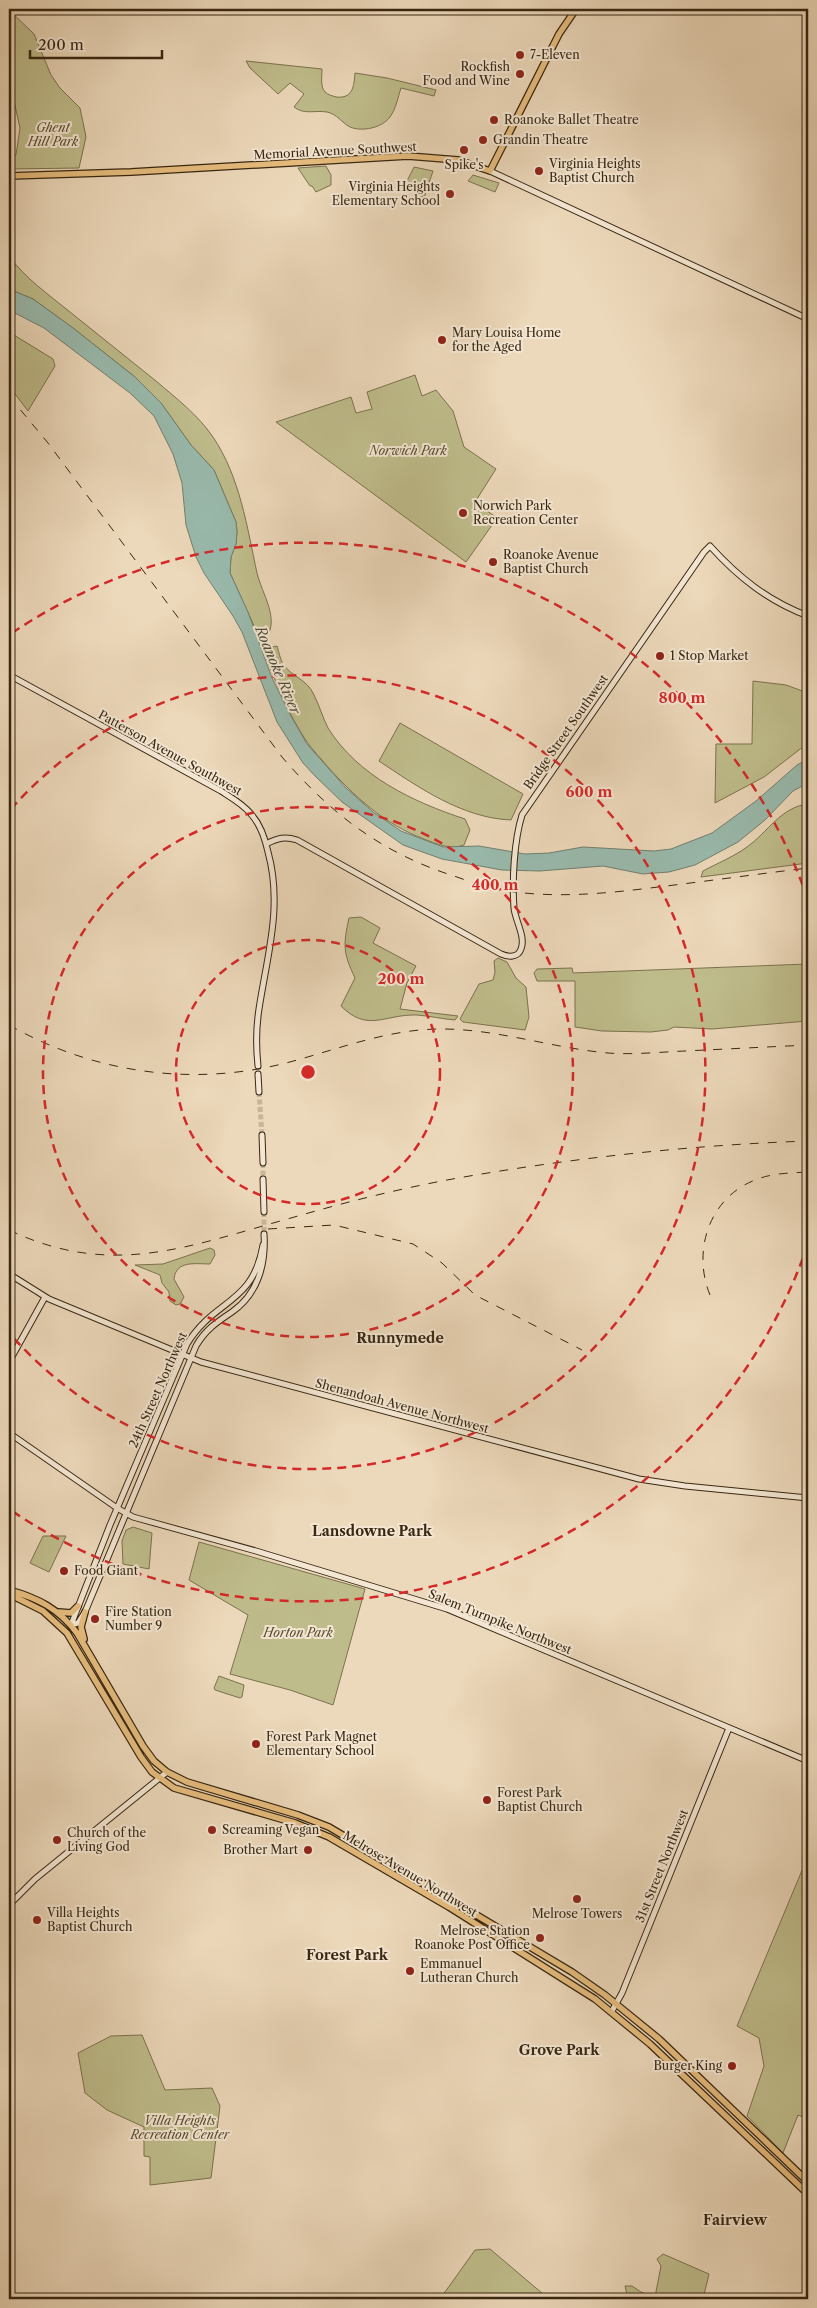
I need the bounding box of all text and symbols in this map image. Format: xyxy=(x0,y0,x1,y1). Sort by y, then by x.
scale bar xyxy=(30,28,162,60)
text: 200 m xyxy=(38,35,84,54)
place label: 7-Eleven xyxy=(530,47,580,62)
marker: 7-Eleven xyxy=(514,49,526,61)
place label: Rockfish Food and Wine xyxy=(423,59,510,88)
marker: Rockfish Food and Wine xyxy=(514,68,526,80)
place label: Roanoke Ballet Theatre xyxy=(504,112,639,127)
marker: Roanoke Ballet Theatre xyxy=(488,114,500,126)
park label: Ghent Hill Park xyxy=(27,120,79,149)
place label: Grandin Theatre xyxy=(493,132,589,147)
marker: Grandin Theatre xyxy=(477,134,489,146)
street label: Memorial Avenue Southwest xyxy=(253,139,418,162)
marker: Spike's xyxy=(458,144,470,156)
place label: Virginia Heights Baptist Church xyxy=(548,156,641,185)
place label: Spike's xyxy=(445,157,484,172)
marker: Virginia Heights Baptist Church xyxy=(533,165,545,177)
place label: Virginia Heights Elementary School xyxy=(332,179,440,208)
marker: Virginia Heights Elementary School xyxy=(444,188,456,200)
place label: Mary Louisa Home for the Aged xyxy=(452,325,561,354)
marker: Mary Louisa Home for the Aged xyxy=(436,334,448,346)
park label: Norwich Park xyxy=(368,443,448,458)
place label: Norwich Park Recreation Center xyxy=(473,498,578,527)
marker: Norwich Park Recreation Center xyxy=(457,507,469,519)
place label: Roanoke Avenue Baptist Church xyxy=(503,547,599,576)
marker: Roanoke Avenue Baptist Church xyxy=(487,556,499,568)
water label: Roanoke River xyxy=(251,622,305,718)
place label: 1 Stop Market xyxy=(670,648,749,663)
marker: 1 Stop Market xyxy=(654,650,666,662)
street label: Bridge Street Southwest xyxy=(520,671,611,792)
text: 800 m xyxy=(658,688,706,707)
street label: Patterson Avenue Southwest xyxy=(96,707,245,799)
text: 600 m xyxy=(566,782,612,801)
text: 400 m xyxy=(472,875,518,894)
text: 200 m xyxy=(378,969,424,988)
centre of rings xyxy=(299,1063,317,1081)
street label: 24th Street Northwest xyxy=(125,1329,190,1450)
district label: Runnymede xyxy=(356,1329,444,1347)
street label: Shenandoah Avenue Northwest xyxy=(314,1375,491,1436)
district label: Lansdowne Park xyxy=(312,1522,433,1540)
place label: Food Giant xyxy=(74,1563,139,1578)
marker: Food Giant xyxy=(58,1565,70,1577)
street label: Salem Turnpike Northwest xyxy=(426,1586,575,1657)
place label: Fire Station Number 9 xyxy=(105,1604,172,1633)
marker: Fire Station Number 9 xyxy=(89,1613,101,1625)
park label: Horton Park xyxy=(262,1625,333,1640)
place label: Forest Park Magnet Elementary School xyxy=(266,1729,378,1758)
marker: Forest Park Magnet Elementary School xyxy=(250,1738,262,1750)
place label: Forest Park Baptist Church xyxy=(497,1785,583,1814)
marker: Forest Park Baptist Church xyxy=(481,1794,493,1806)
street label: 31st Street Northwest xyxy=(632,1806,691,1925)
place label: Screaming Vegan xyxy=(222,1822,320,1837)
marker: Screaming Vegan xyxy=(206,1824,218,1836)
place label: Church of the Living God xyxy=(67,1825,147,1854)
street label: Melrose Avenue Northwest xyxy=(340,1827,481,1920)
marker: Church of the Living God xyxy=(51,1834,63,1846)
place label: Brother Mart xyxy=(223,1842,299,1857)
marker: Brother Mart xyxy=(302,1844,314,1856)
marker: Melrose Towers xyxy=(571,1893,583,1905)
place label: Villa Heights Baptist Church xyxy=(46,1905,133,1934)
place label: Melrose Towers xyxy=(532,1906,622,1921)
marker: Villa Heights Baptist Church xyxy=(31,1914,43,1926)
place label: Melrose Station Roanoke Post Office xyxy=(414,1923,530,1952)
marker: Melrose Station Roanoke Post Office xyxy=(534,1932,546,1944)
district label: Forest Park xyxy=(306,1946,389,1964)
place label: Emmanuel Lutheran Church xyxy=(420,1956,519,1985)
marker: Emmanuel Lutheran Church xyxy=(404,1965,416,1977)
district label: Grove Park xyxy=(519,2041,600,2059)
place label: Burger King xyxy=(653,2058,723,2073)
marker: Burger King xyxy=(726,2060,738,2072)
park label: Villa Heights Recreation Center xyxy=(130,2113,231,2142)
district label: Fairview xyxy=(703,2211,768,2229)

